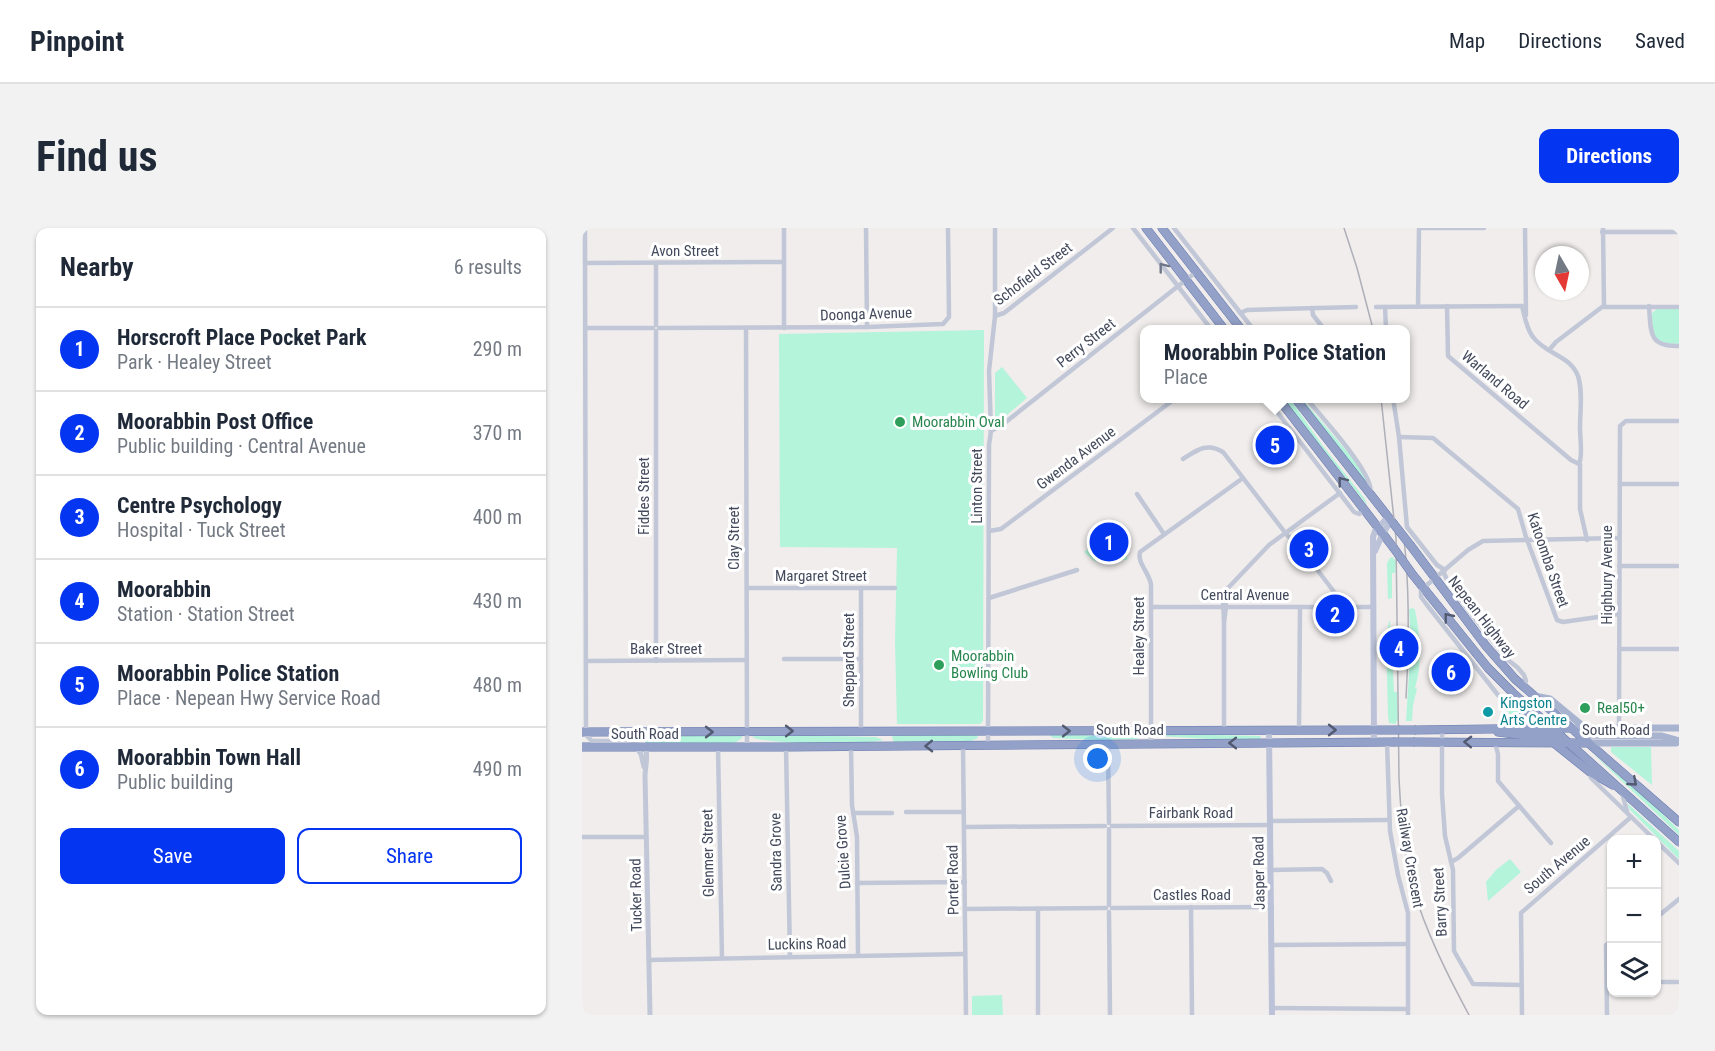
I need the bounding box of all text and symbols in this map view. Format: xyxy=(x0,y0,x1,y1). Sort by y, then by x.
text: Pinpoint xyxy=(30,25,124,58)
text: Map xyxy=(1449,29,1485,53)
text: Directions xyxy=(1518,29,1602,53)
text: Saved xyxy=(1635,29,1685,53)
button: Directions xyxy=(1539,129,1679,183)
text: Find us xyxy=(36,132,157,181)
street label: Schofield Street xyxy=(990,239,1076,309)
street label: Avon Street xyxy=(651,242,719,260)
north arrow xyxy=(1535,246,1589,300)
text: Nearby xyxy=(60,252,134,282)
text: 6 results xyxy=(454,255,522,279)
one-way arrow xyxy=(1159,262,1170,273)
street label: Doonga Avenue xyxy=(820,303,912,325)
street label: Perry Street xyxy=(1053,315,1119,371)
text: Horscroft Place Pocket Park xyxy=(117,325,366,350)
popup xyxy=(1140,325,1410,403)
text: 1 xyxy=(74,337,85,361)
text: 290 m xyxy=(473,337,522,361)
text: Moorabbin Police Station xyxy=(1164,340,1386,365)
street label: Warland Road xyxy=(1458,347,1532,413)
text: Park · Healey Street xyxy=(117,350,272,374)
text: Place xyxy=(1164,365,1208,389)
text: Moorabbin Post Office xyxy=(117,409,313,434)
place label: Moorabbin Oval xyxy=(912,413,1005,431)
marker: Moorabbin Oval xyxy=(893,415,907,429)
text: 2 xyxy=(74,421,85,445)
text: 370 m xyxy=(473,421,522,445)
street label: Gwenda Avenue xyxy=(1033,422,1119,494)
pin: 5 xyxy=(1256,422,1294,468)
text: Public building · Central Avenue xyxy=(117,434,366,458)
street label: Linton Street xyxy=(968,448,986,524)
street label: Fiddes Street xyxy=(635,457,653,535)
one-way arrow xyxy=(1339,477,1350,488)
text: Centre Psychology xyxy=(117,493,282,518)
text: 3 xyxy=(74,505,85,529)
text: 400 m xyxy=(473,505,522,529)
street label: Clay Street xyxy=(725,506,743,570)
street label: Katoomba Street xyxy=(1523,510,1573,610)
text: Hospital · Tuck Street xyxy=(117,518,286,542)
pin: 1 xyxy=(1090,520,1128,564)
street label: Highbury Avenue xyxy=(1598,525,1616,625)
pin: 3 xyxy=(1290,526,1328,572)
street label: Margaret Street xyxy=(775,567,867,585)
street label: Nepean Highway xyxy=(1444,572,1520,662)
text: Moorabbin xyxy=(117,577,211,602)
street label: Central Avenue xyxy=(1201,586,1289,604)
text: 4 xyxy=(74,589,85,613)
text: 430 m xyxy=(473,589,522,613)
pin: 2 xyxy=(1316,592,1354,636)
street label: Healey Street xyxy=(1130,597,1148,675)
text: Station · Station Street xyxy=(117,602,295,626)
street label: Sheppard Street xyxy=(840,613,858,707)
one-way arrow xyxy=(1444,613,1455,624)
pin: 4 xyxy=(1380,626,1418,670)
street label: Baker Street xyxy=(630,640,702,658)
place label: Moorabbin Bowling Club xyxy=(951,647,1028,682)
pin: 6 xyxy=(1432,650,1470,694)
marker: Moorabbin Bowling Club xyxy=(932,658,946,672)
text: Moorabbin Police Station xyxy=(117,661,339,686)
text: 5 xyxy=(74,673,85,697)
text: 480 m xyxy=(473,673,522,697)
text: Place · Nepean Hwy Service Road xyxy=(117,686,381,710)
place label: Kingston Arts Centre xyxy=(1500,694,1567,729)
place label: Real50+ xyxy=(1597,699,1645,717)
marker: Real50+ xyxy=(1578,701,1592,715)
marker: Kingston Arts Centre xyxy=(1481,705,1495,719)
street label: South Road xyxy=(1096,721,1164,739)
street label: South Road xyxy=(1582,721,1650,739)
one-way arrow xyxy=(1327,724,1336,736)
street label: South Road xyxy=(611,725,679,743)
one-way arrow xyxy=(785,725,794,737)
one-way arrow xyxy=(1061,725,1070,737)
one-way arrow xyxy=(705,726,714,738)
one-way arrow xyxy=(1464,736,1473,749)
one-way arrow xyxy=(1228,737,1237,749)
one-way arrow xyxy=(925,739,934,752)
your location xyxy=(1083,744,1112,773)
text: Moorabbin Town Hall xyxy=(117,745,301,770)
text: 6 xyxy=(74,757,85,781)
text: 490 m xyxy=(473,757,522,781)
text: Public building xyxy=(117,770,233,794)
one-way arrow xyxy=(1626,775,1637,786)
street label: Fairbank Road xyxy=(1149,804,1233,822)
street label: Railway Crescent xyxy=(1392,807,1428,909)
street label: Glenmer Street xyxy=(698,809,718,897)
street label: Sandra Grove xyxy=(766,813,786,891)
street label: Dulcie Grove xyxy=(831,814,855,890)
button: Save xyxy=(60,828,285,884)
button: Share xyxy=(297,828,522,884)
street label: South Avenue xyxy=(1520,832,1594,898)
map controls xyxy=(1607,835,1661,997)
button: + xyxy=(1607,835,1661,889)
street label: Jasper Road xyxy=(1249,836,1269,910)
street label: Porter Road xyxy=(943,845,963,915)
street label: Tucker Road xyxy=(626,858,646,932)
street label: Barry Street xyxy=(1429,867,1451,937)
street label: Castles Road xyxy=(1153,886,1231,904)
button: − xyxy=(1607,889,1661,943)
street label: Luckins Road xyxy=(767,934,847,954)
button: layers xyxy=(1607,943,1661,997)

